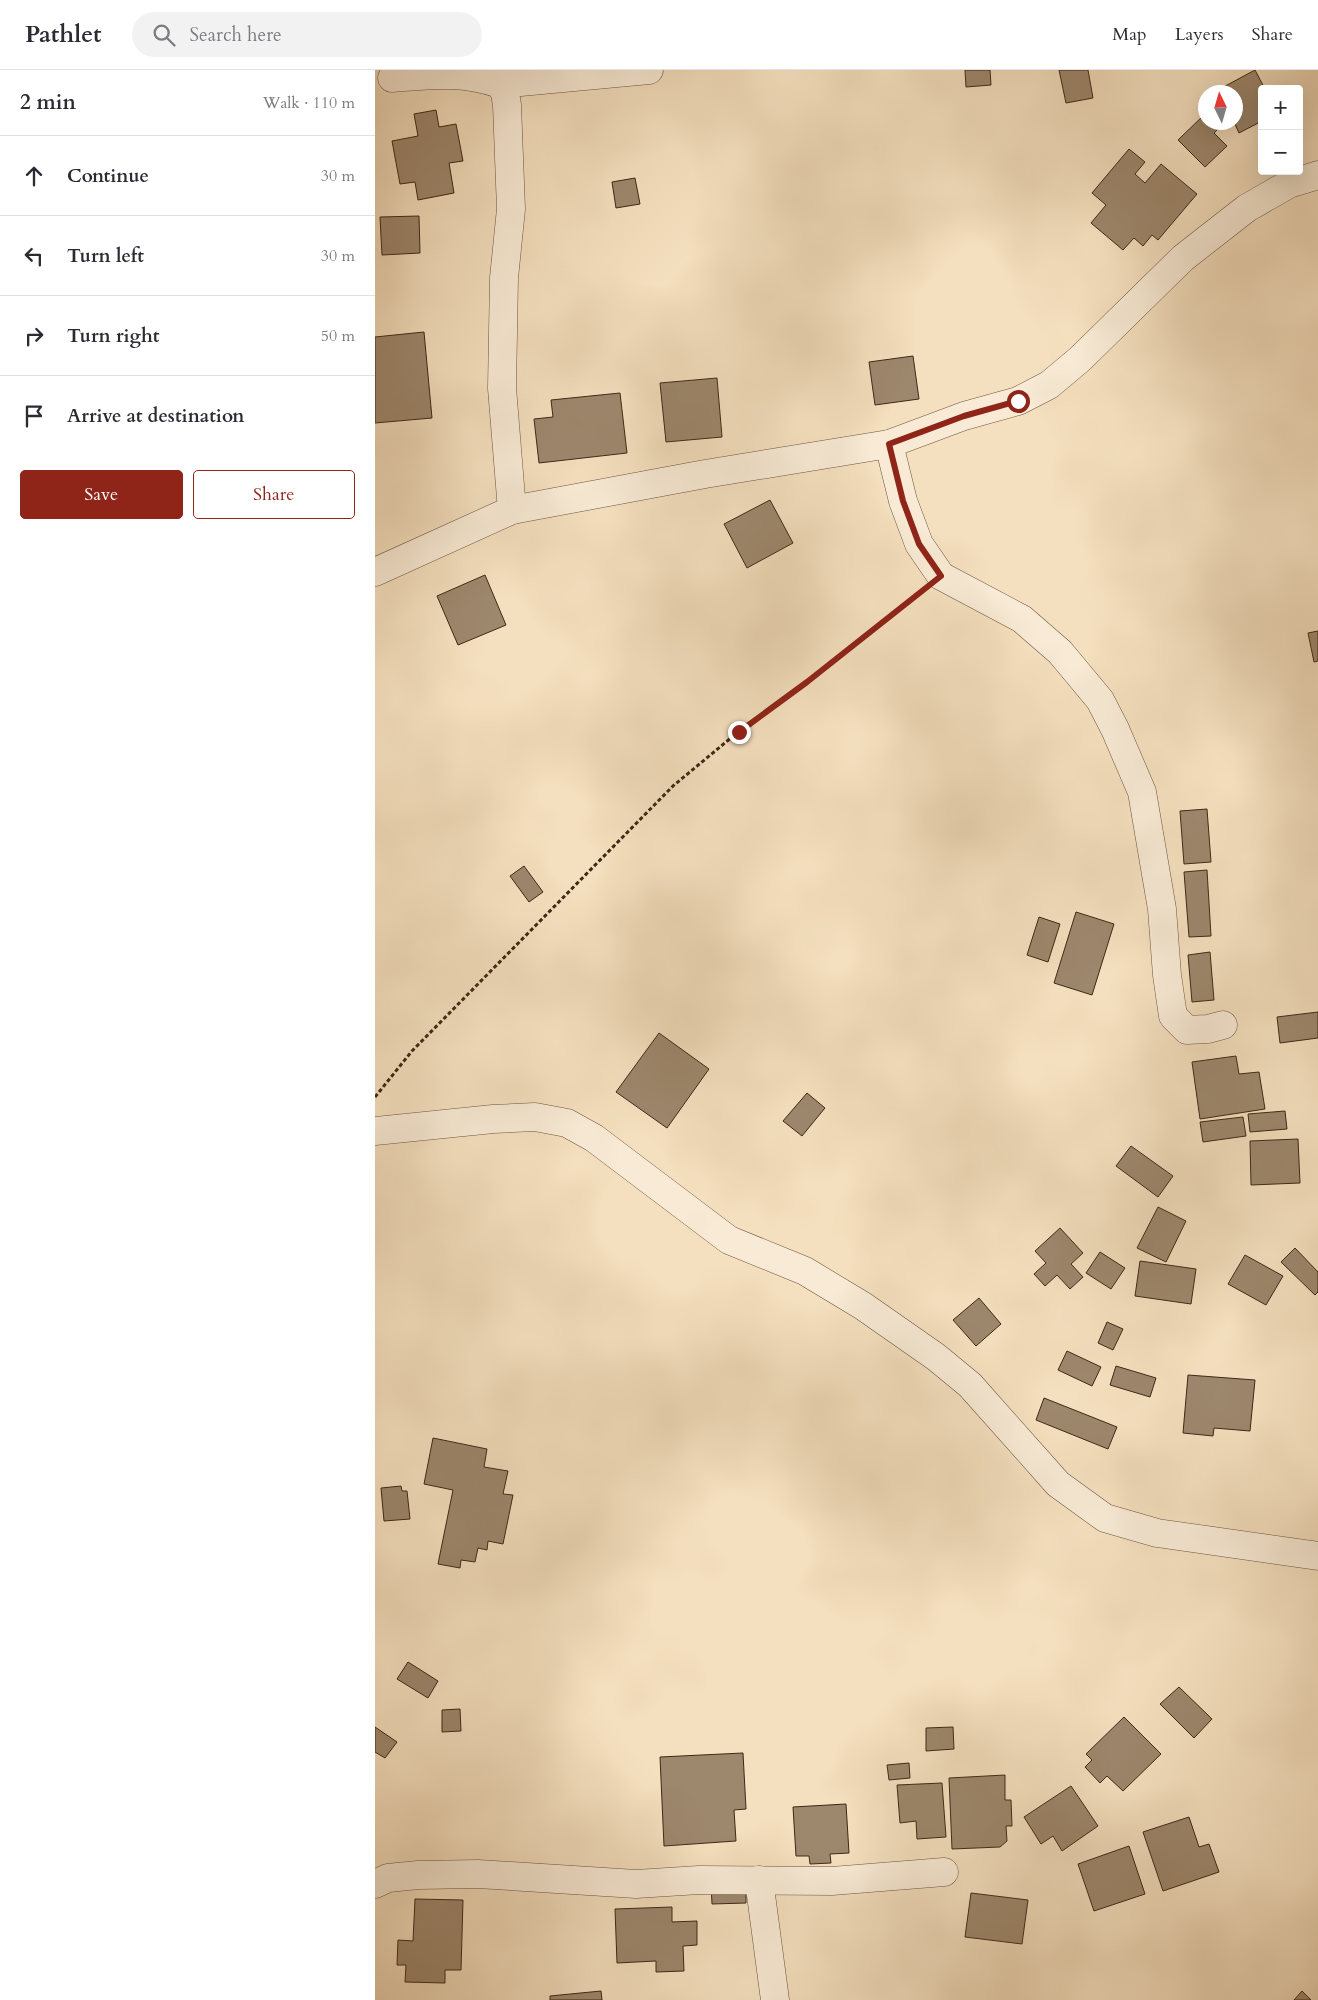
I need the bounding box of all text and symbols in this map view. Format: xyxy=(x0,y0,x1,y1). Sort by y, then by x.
search box xyxy=(132,12,482,57)
text: Pathlet xyxy=(25,18,102,51)
icon: search xyxy=(150,21,178,49)
text: Search here xyxy=(190,22,282,48)
text: Map xyxy=(1112,22,1147,47)
text: Layers xyxy=(1175,22,1224,47)
text: Share xyxy=(1252,22,1293,47)
north arrow xyxy=(1198,85,1243,130)
map controls xyxy=(1258,85,1303,175)
button: + xyxy=(1258,85,1303,130)
text: 2 min xyxy=(20,88,76,117)
text: Walk · 110 m xyxy=(263,92,355,114)
button: − xyxy=(1258,130,1303,175)
icon: ahead xyxy=(20,162,48,190)
text: Continue xyxy=(67,163,149,189)
text: 30 m xyxy=(321,165,355,187)
icon: left xyxy=(20,242,48,270)
text: Turn left xyxy=(67,243,144,269)
text: 30 m xyxy=(321,245,355,267)
icon: right xyxy=(20,322,48,350)
text: Turn right xyxy=(67,323,159,349)
text: 50 m xyxy=(321,325,355,347)
route start xyxy=(1007,390,1030,413)
icon: arrive xyxy=(20,402,48,430)
text: Arrive at destination xyxy=(67,403,244,429)
button: Save xyxy=(20,470,183,519)
button: Share xyxy=(193,470,355,519)
route end xyxy=(728,721,751,744)

